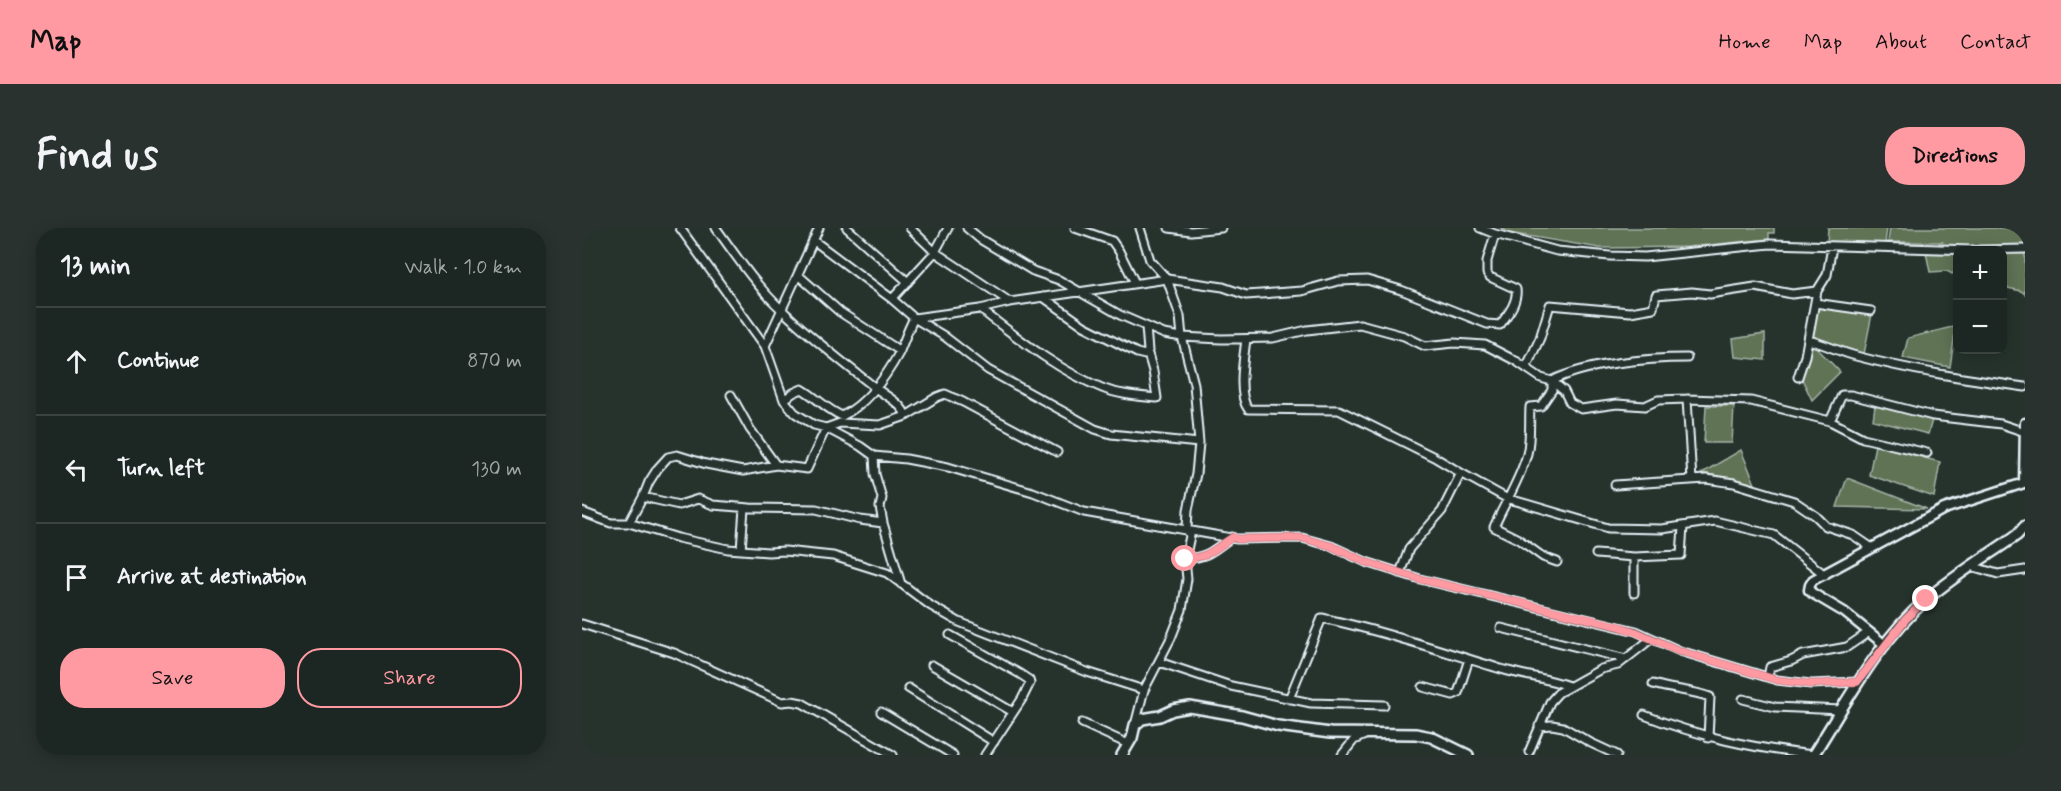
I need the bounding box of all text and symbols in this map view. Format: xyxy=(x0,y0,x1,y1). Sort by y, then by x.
text: Map xyxy=(30,24,81,61)
text: Home xyxy=(1719,28,1771,56)
text: Map xyxy=(1804,28,1842,56)
text: About xyxy=(1875,28,1927,56)
text: Contact xyxy=(1960,28,2031,56)
button: Directions xyxy=(1885,127,2025,185)
text: Find us xyxy=(36,129,158,184)
map controls xyxy=(1953,246,2007,354)
button: + xyxy=(1953,246,2007,300)
text: 13 min xyxy=(60,250,131,284)
text: Walk · 1.0 km xyxy=(405,254,522,281)
button: − xyxy=(1953,300,2007,354)
icon: ahead xyxy=(60,345,93,378)
text: Continue xyxy=(117,347,199,375)
text: 870 m xyxy=(467,348,522,375)
icon: left xyxy=(60,453,93,486)
text: Turn left xyxy=(117,455,205,483)
text: 130 m xyxy=(471,456,522,483)
route start xyxy=(1171,545,1197,571)
icon: arrive xyxy=(60,561,93,594)
text: Arrive at destination xyxy=(117,563,307,591)
route end xyxy=(1912,585,1938,611)
button: Save xyxy=(60,648,285,708)
button: Share xyxy=(297,648,522,708)

